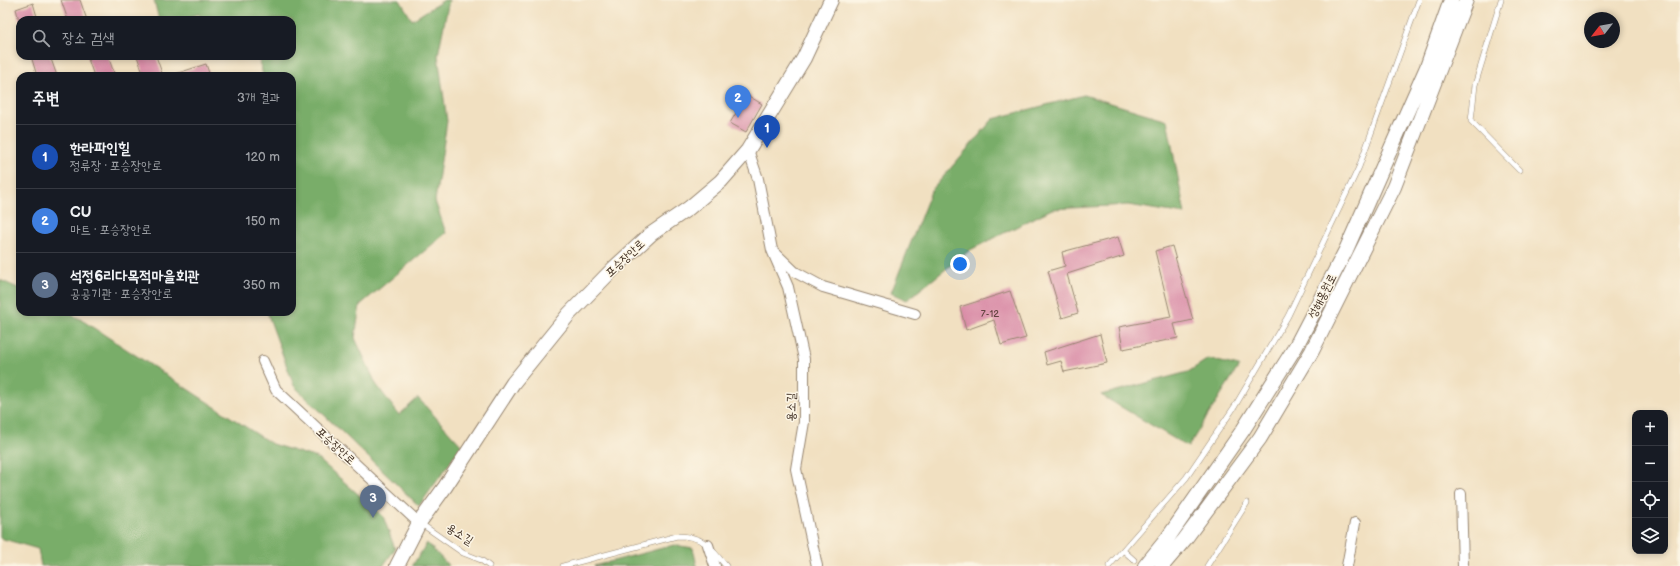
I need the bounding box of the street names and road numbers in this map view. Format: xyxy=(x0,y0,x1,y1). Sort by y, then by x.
street label: 포승장안로 xyxy=(603,236,648,280)
street label: 성해홍원로 xyxy=(1305,271,1340,321)
street label: 용소길 xyxy=(784,392,799,422)
street label: 포승장안로 xyxy=(313,424,358,468)
street label: 용소길 xyxy=(443,520,476,549)

